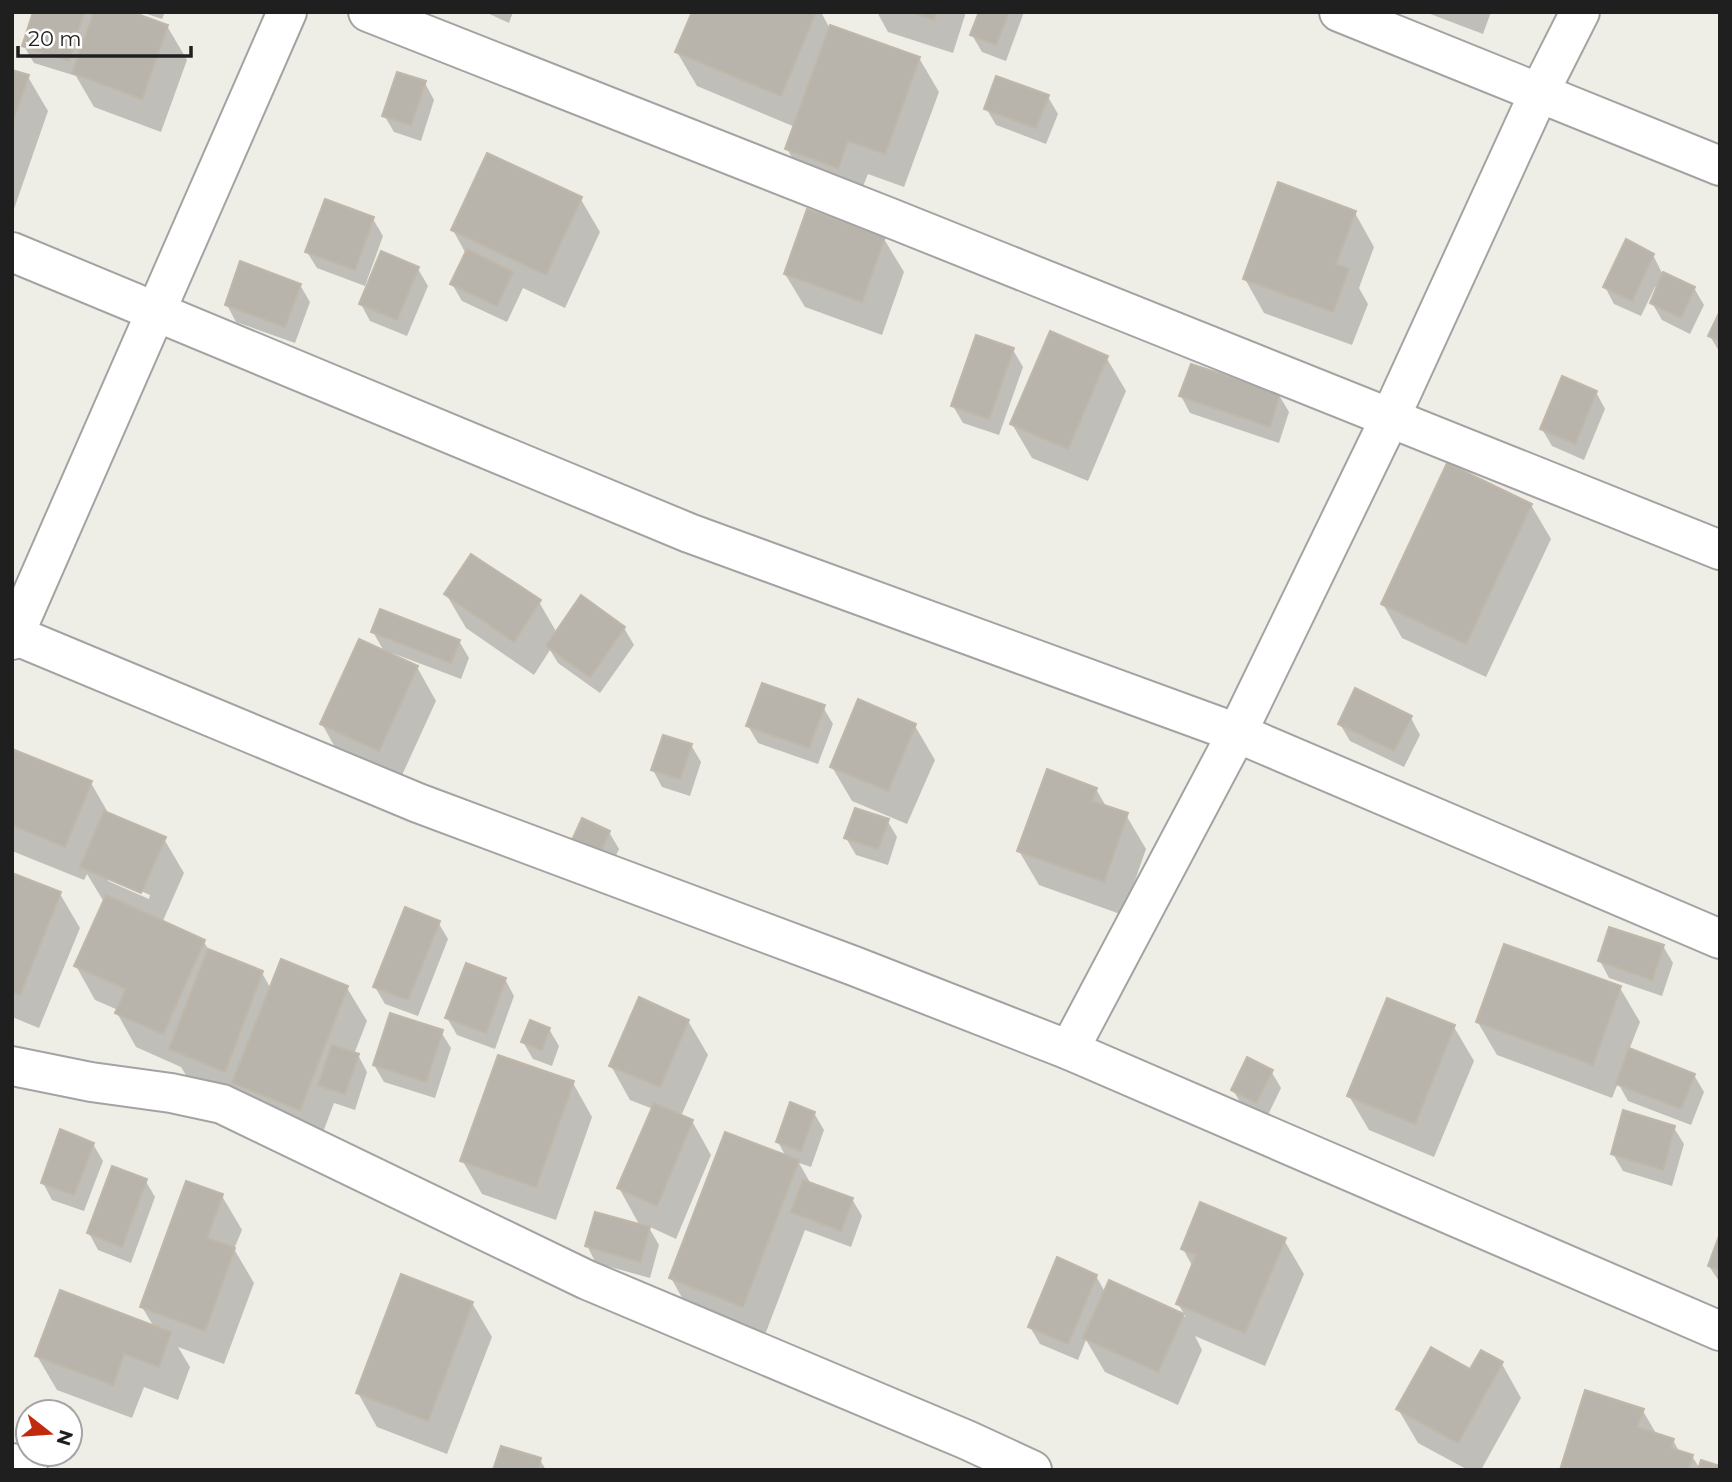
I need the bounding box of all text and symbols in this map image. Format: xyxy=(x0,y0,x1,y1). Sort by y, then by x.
scale bar xyxy=(18,14,191,58)
text: 20 m xyxy=(28,26,82,51)
north arrow xyxy=(14,1398,84,1468)
text: N xyxy=(52,1427,78,1449)

